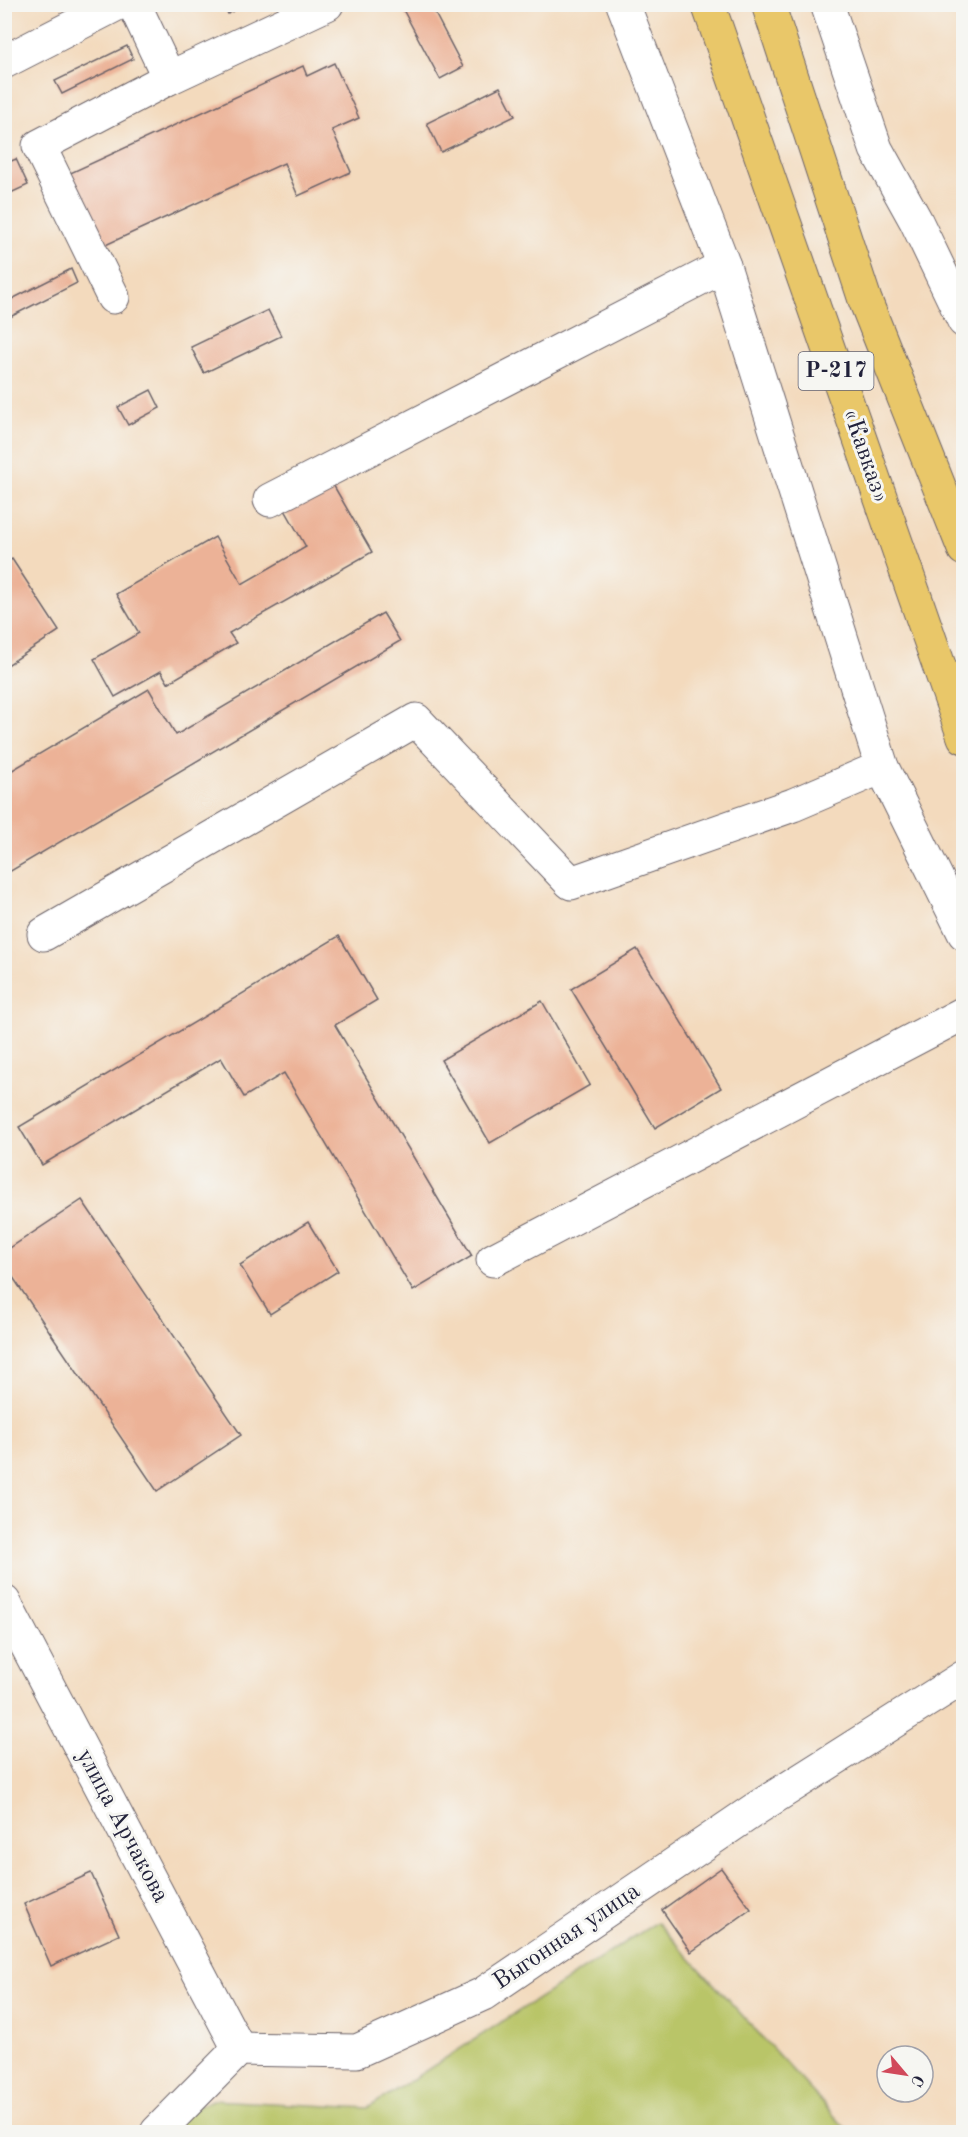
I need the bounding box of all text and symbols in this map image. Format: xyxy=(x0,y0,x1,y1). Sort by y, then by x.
road number: Р-217 xyxy=(798,352,874,390)
street label: «Кавказ» xyxy=(838,406,892,506)
street label: улица Арчакова xyxy=(71,1745,173,1907)
street label: Выгонная улица xyxy=(489,1879,645,1995)
north arrow xyxy=(875,2044,935,2104)
text: С xyxy=(907,2072,926,2089)

